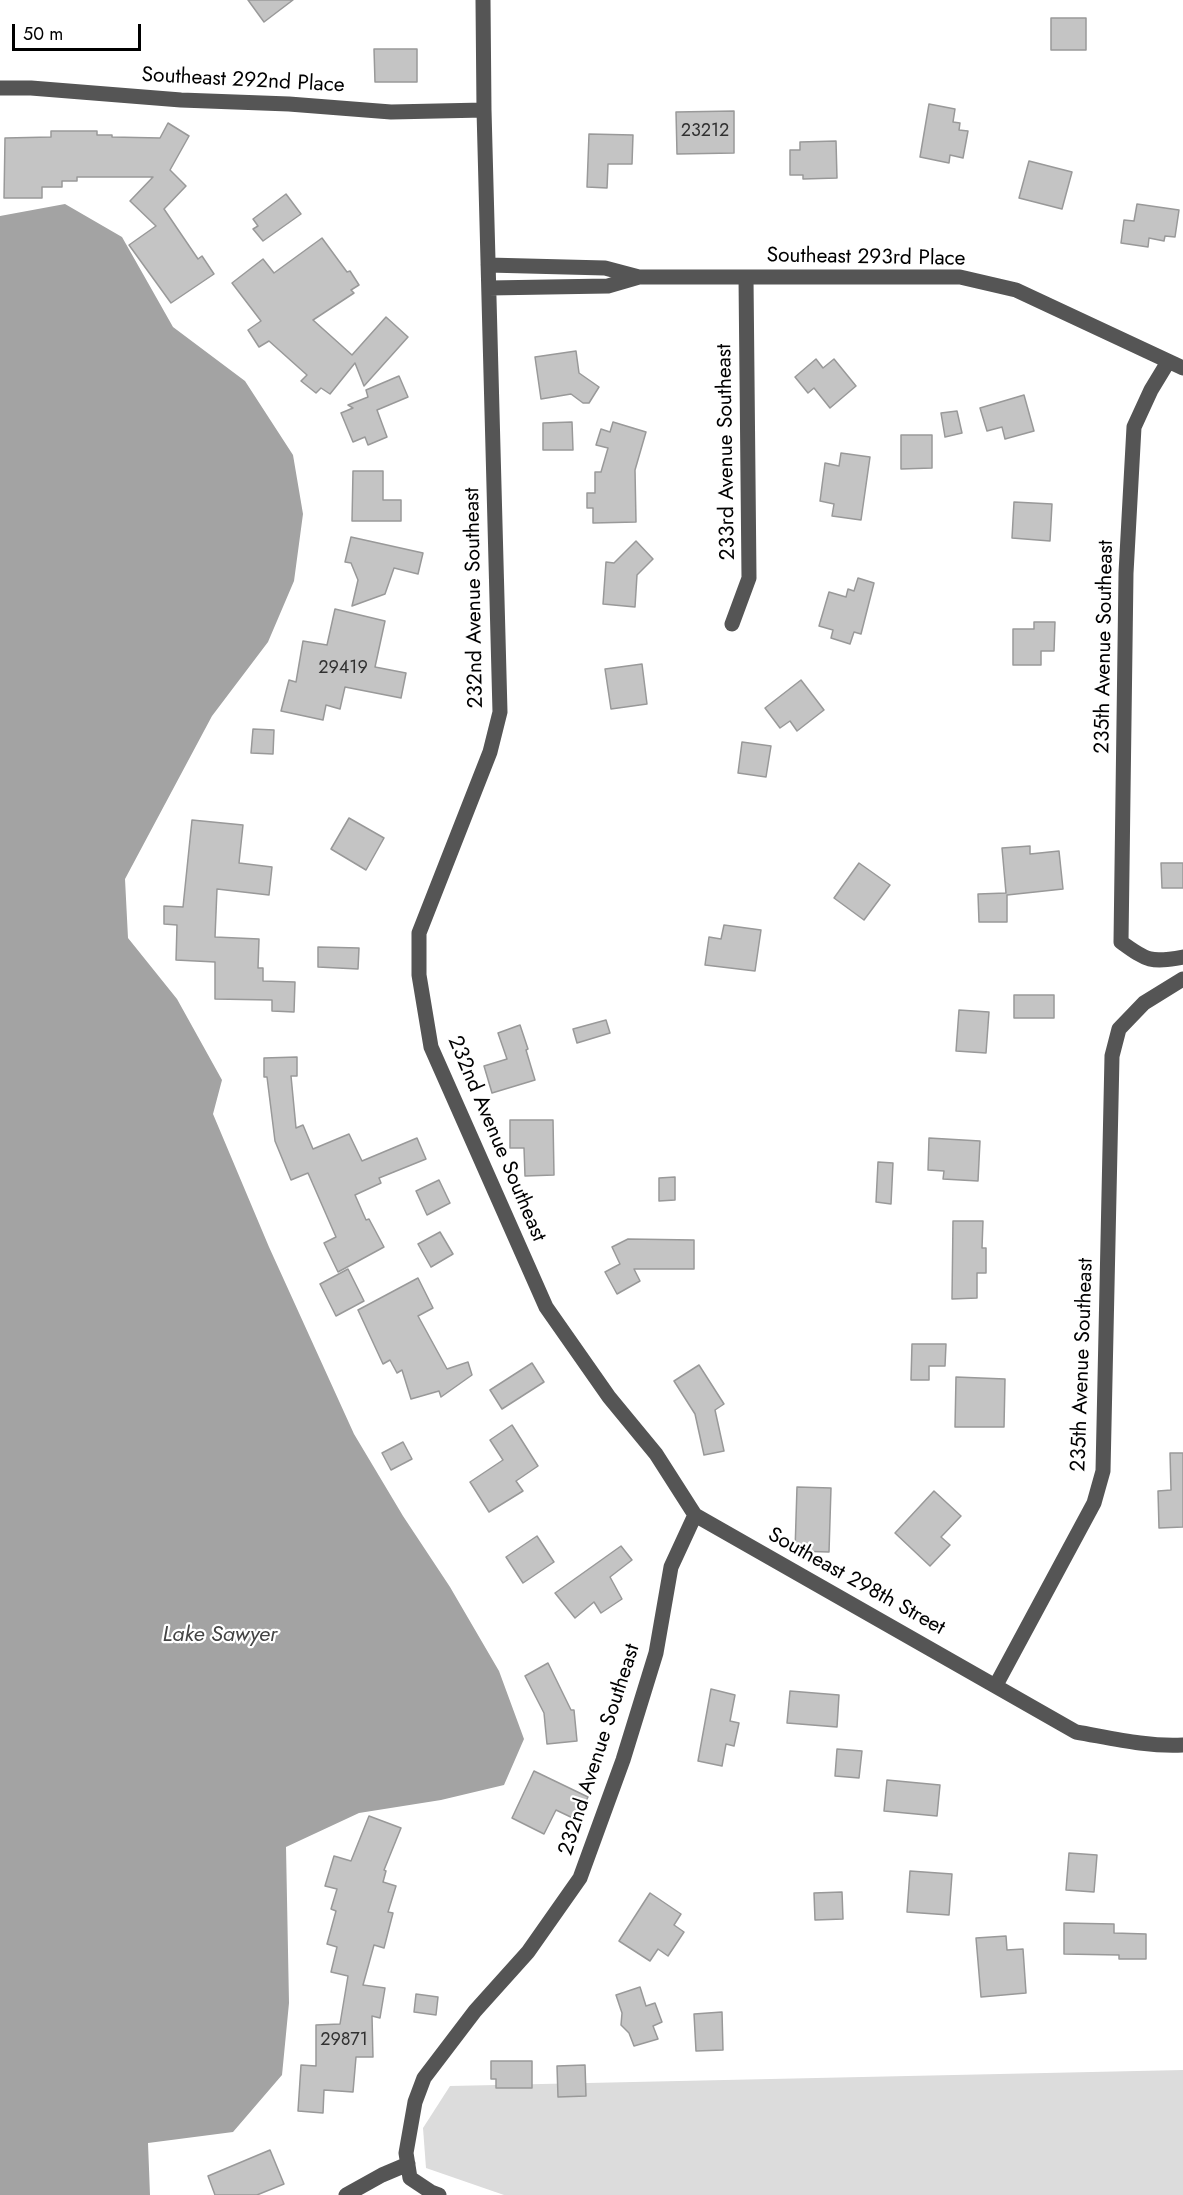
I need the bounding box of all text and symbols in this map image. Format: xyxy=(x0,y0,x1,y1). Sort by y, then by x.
scale bar xyxy=(15,12,144,50)
text: 50 m xyxy=(23,21,63,47)
street label: Southeast 292nd Place xyxy=(141,63,345,99)
house number: 23212 xyxy=(681,121,729,143)
street label: Southeast 293rd Place xyxy=(766,244,966,272)
street label: 233rd Avenue Southeast xyxy=(713,344,741,560)
street label: 232nd Avenue Southeast xyxy=(460,487,490,709)
street label: 235th Avenue Southeast xyxy=(1091,540,1119,754)
house number: 29419 xyxy=(318,658,368,680)
street label: 232nd Avenue Southeast xyxy=(441,1032,551,1246)
street label: 235th Avenue Southeast xyxy=(1067,1258,1099,1472)
street label: Southeast 298th Street xyxy=(763,1523,949,1641)
water label: Lake Sawyer xyxy=(163,1623,277,1649)
street label: 232nd Avenue Southeast xyxy=(554,1641,646,1859)
house number: 29871 xyxy=(320,2030,368,2052)

